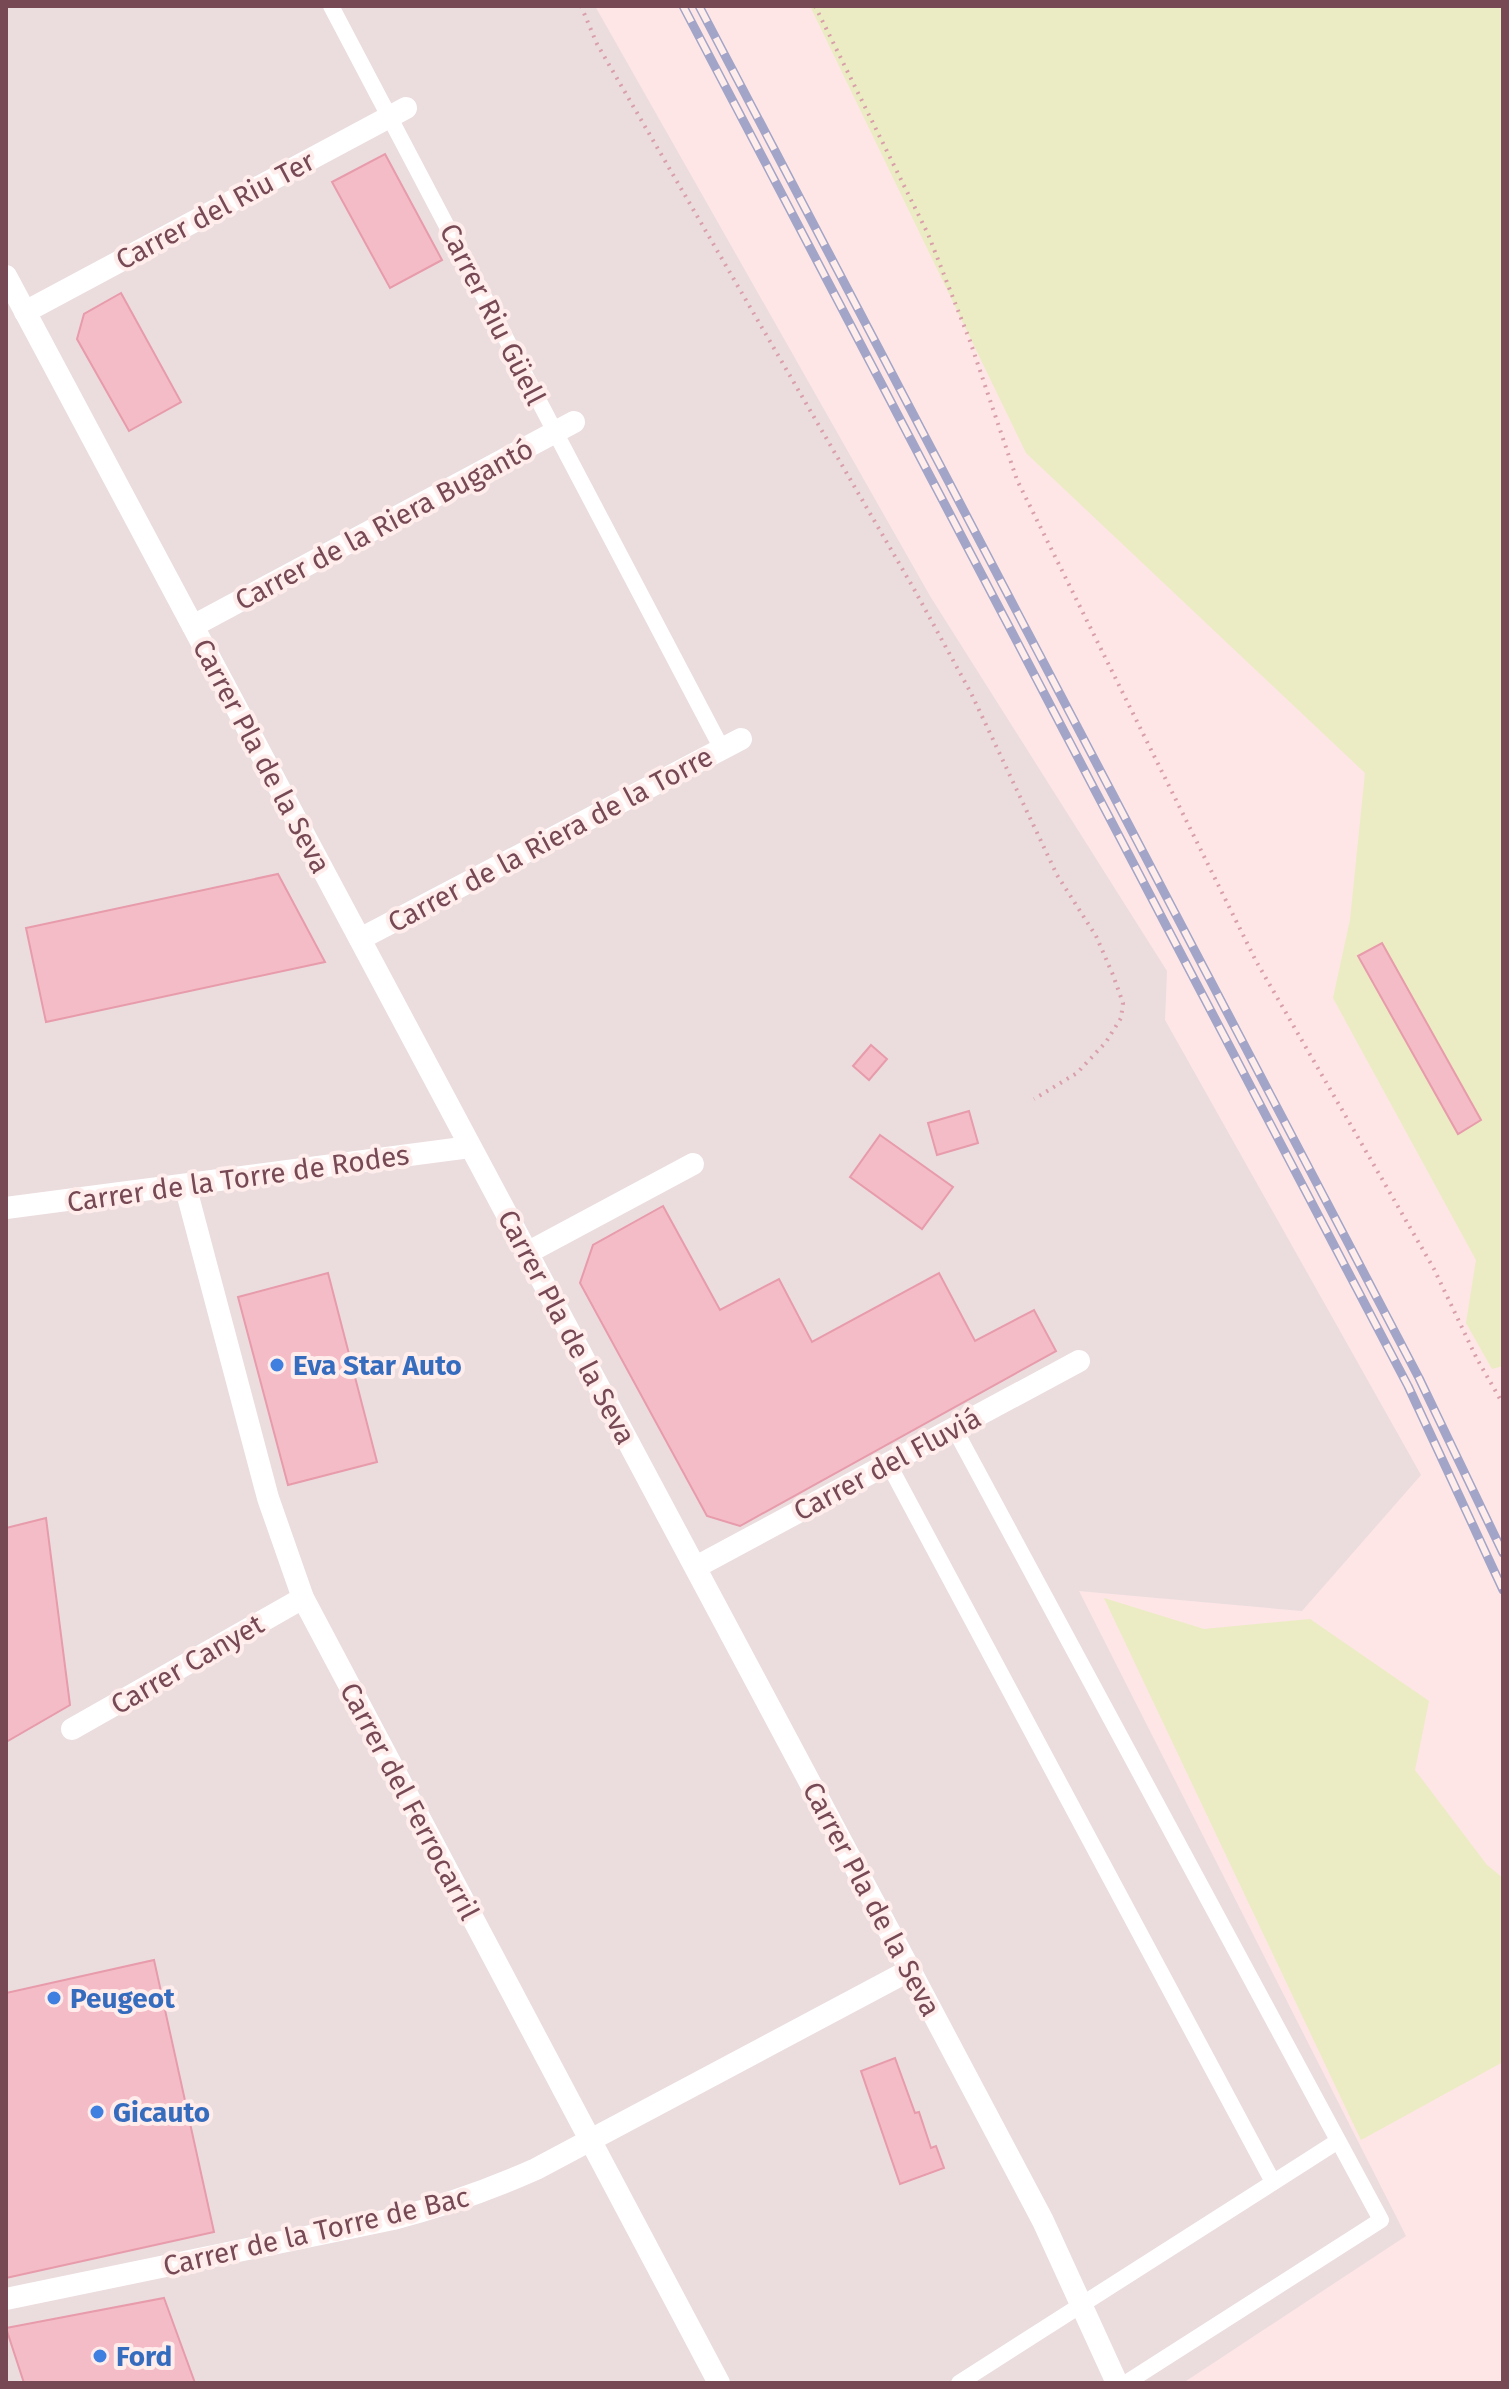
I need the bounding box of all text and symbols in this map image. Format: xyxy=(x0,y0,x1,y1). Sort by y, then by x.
street label: Carrer del Riu Ter xyxy=(110,144,320,277)
street label: Carrer Riu Güell xyxy=(433,218,552,410)
street label: Carrer de la Riera Bugantó xyxy=(230,432,539,617)
street label: Carrer Pla de la Seva xyxy=(186,633,337,879)
street label: Carrer de la Riera de la Torre xyxy=(382,740,718,939)
street label: Carrer de la Torre de Rodes xyxy=(65,1138,411,1219)
street label: Carrer Pla de la Seva xyxy=(491,1204,642,1450)
place label: Eva Star Auto xyxy=(293,1349,462,1382)
marker: Eva Star Auto xyxy=(268,1356,286,1374)
street label: Carrer del Fluviá xyxy=(788,1401,987,1528)
street label: Carrer Canyet xyxy=(105,1607,270,1721)
street label: Carrer del Ferrocarril xyxy=(333,1677,486,1925)
street label: Carrer Pla de la Seva xyxy=(796,1776,947,2022)
place label: Peugeot xyxy=(70,1982,176,2015)
marker: Peugeot xyxy=(45,1989,63,2007)
place label: Gicauto xyxy=(113,2096,210,2129)
marker: Gicauto xyxy=(88,2103,106,2121)
street label: Carrer de la Torre de Bac xyxy=(160,2180,472,2283)
place label: Ford xyxy=(116,2340,172,2373)
marker: Ford xyxy=(91,2347,109,2365)

